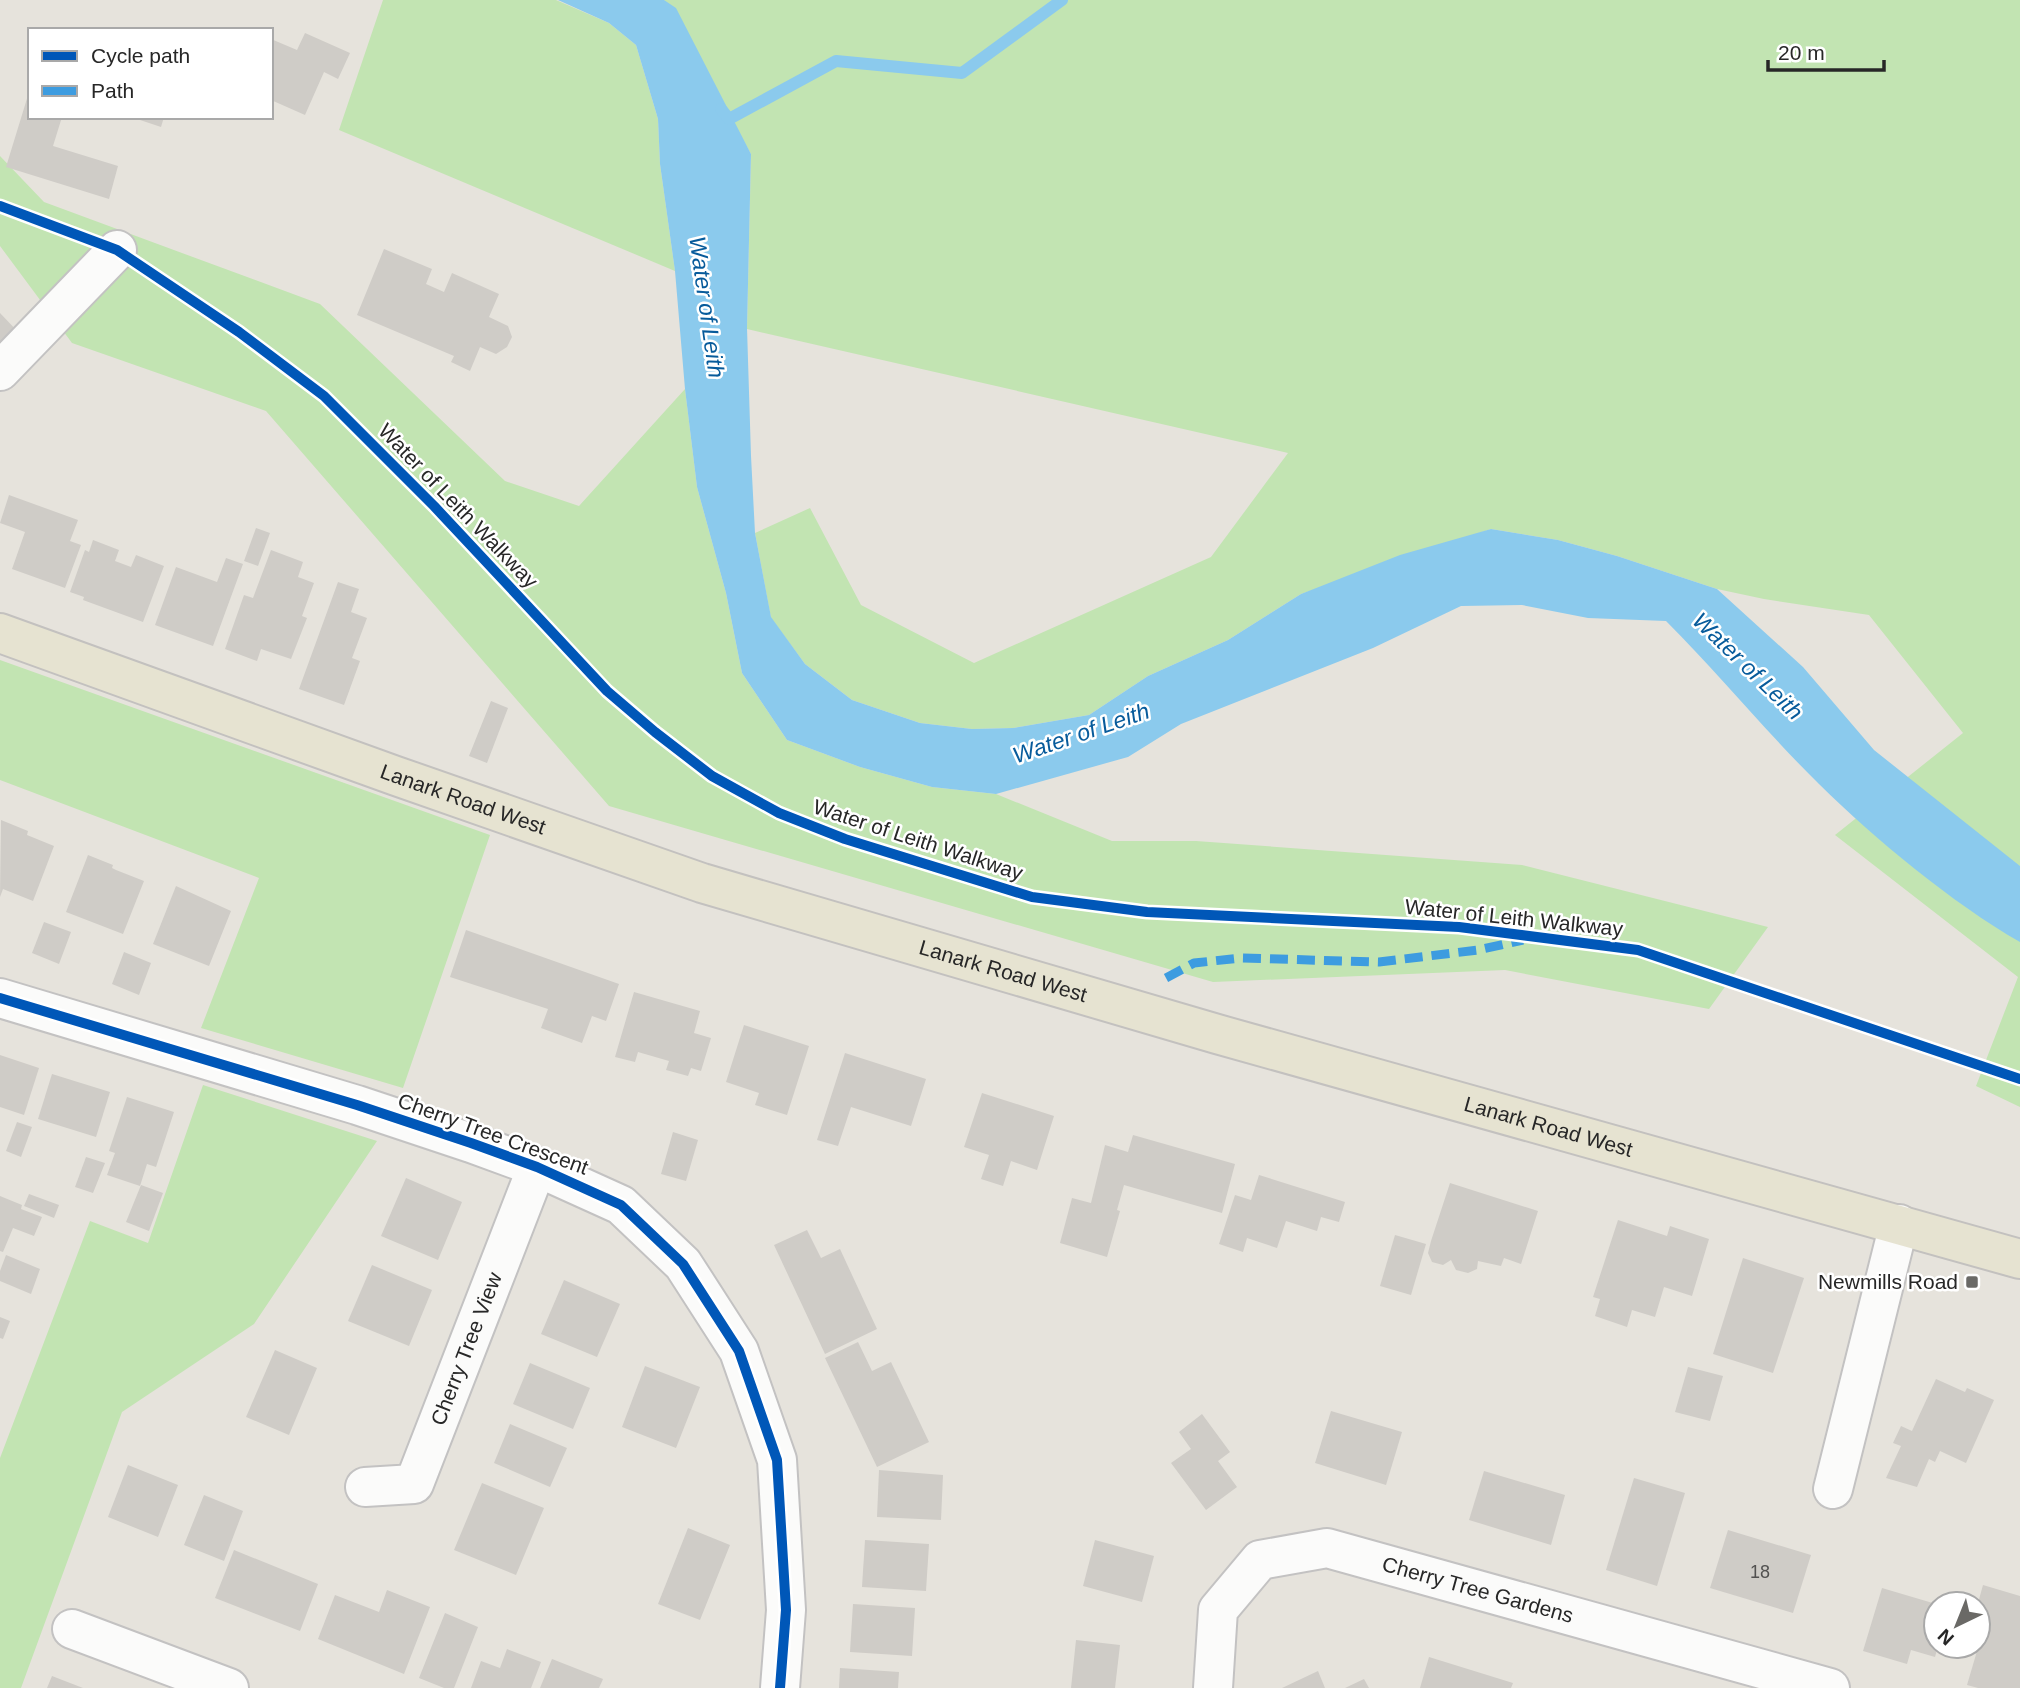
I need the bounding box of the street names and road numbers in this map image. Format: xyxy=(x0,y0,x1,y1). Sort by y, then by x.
street label: Water of Leith Walkway xyxy=(374,419,543,593)
street label: Lanark Road West xyxy=(377,759,549,839)
street label: Water of Leith Walkway xyxy=(810,795,1026,884)
street label: Water of Leith Walkway xyxy=(1404,895,1625,940)
street label: Lanark Road West xyxy=(917,935,1090,1006)
street label: Cherry Tree Crescent xyxy=(395,1088,592,1179)
street label: Lanark Road West xyxy=(1462,1092,1635,1161)
street label: Cherry Tree View xyxy=(426,1268,506,1428)
street label: Cherry Tree Gardens xyxy=(1380,1552,1576,1627)

